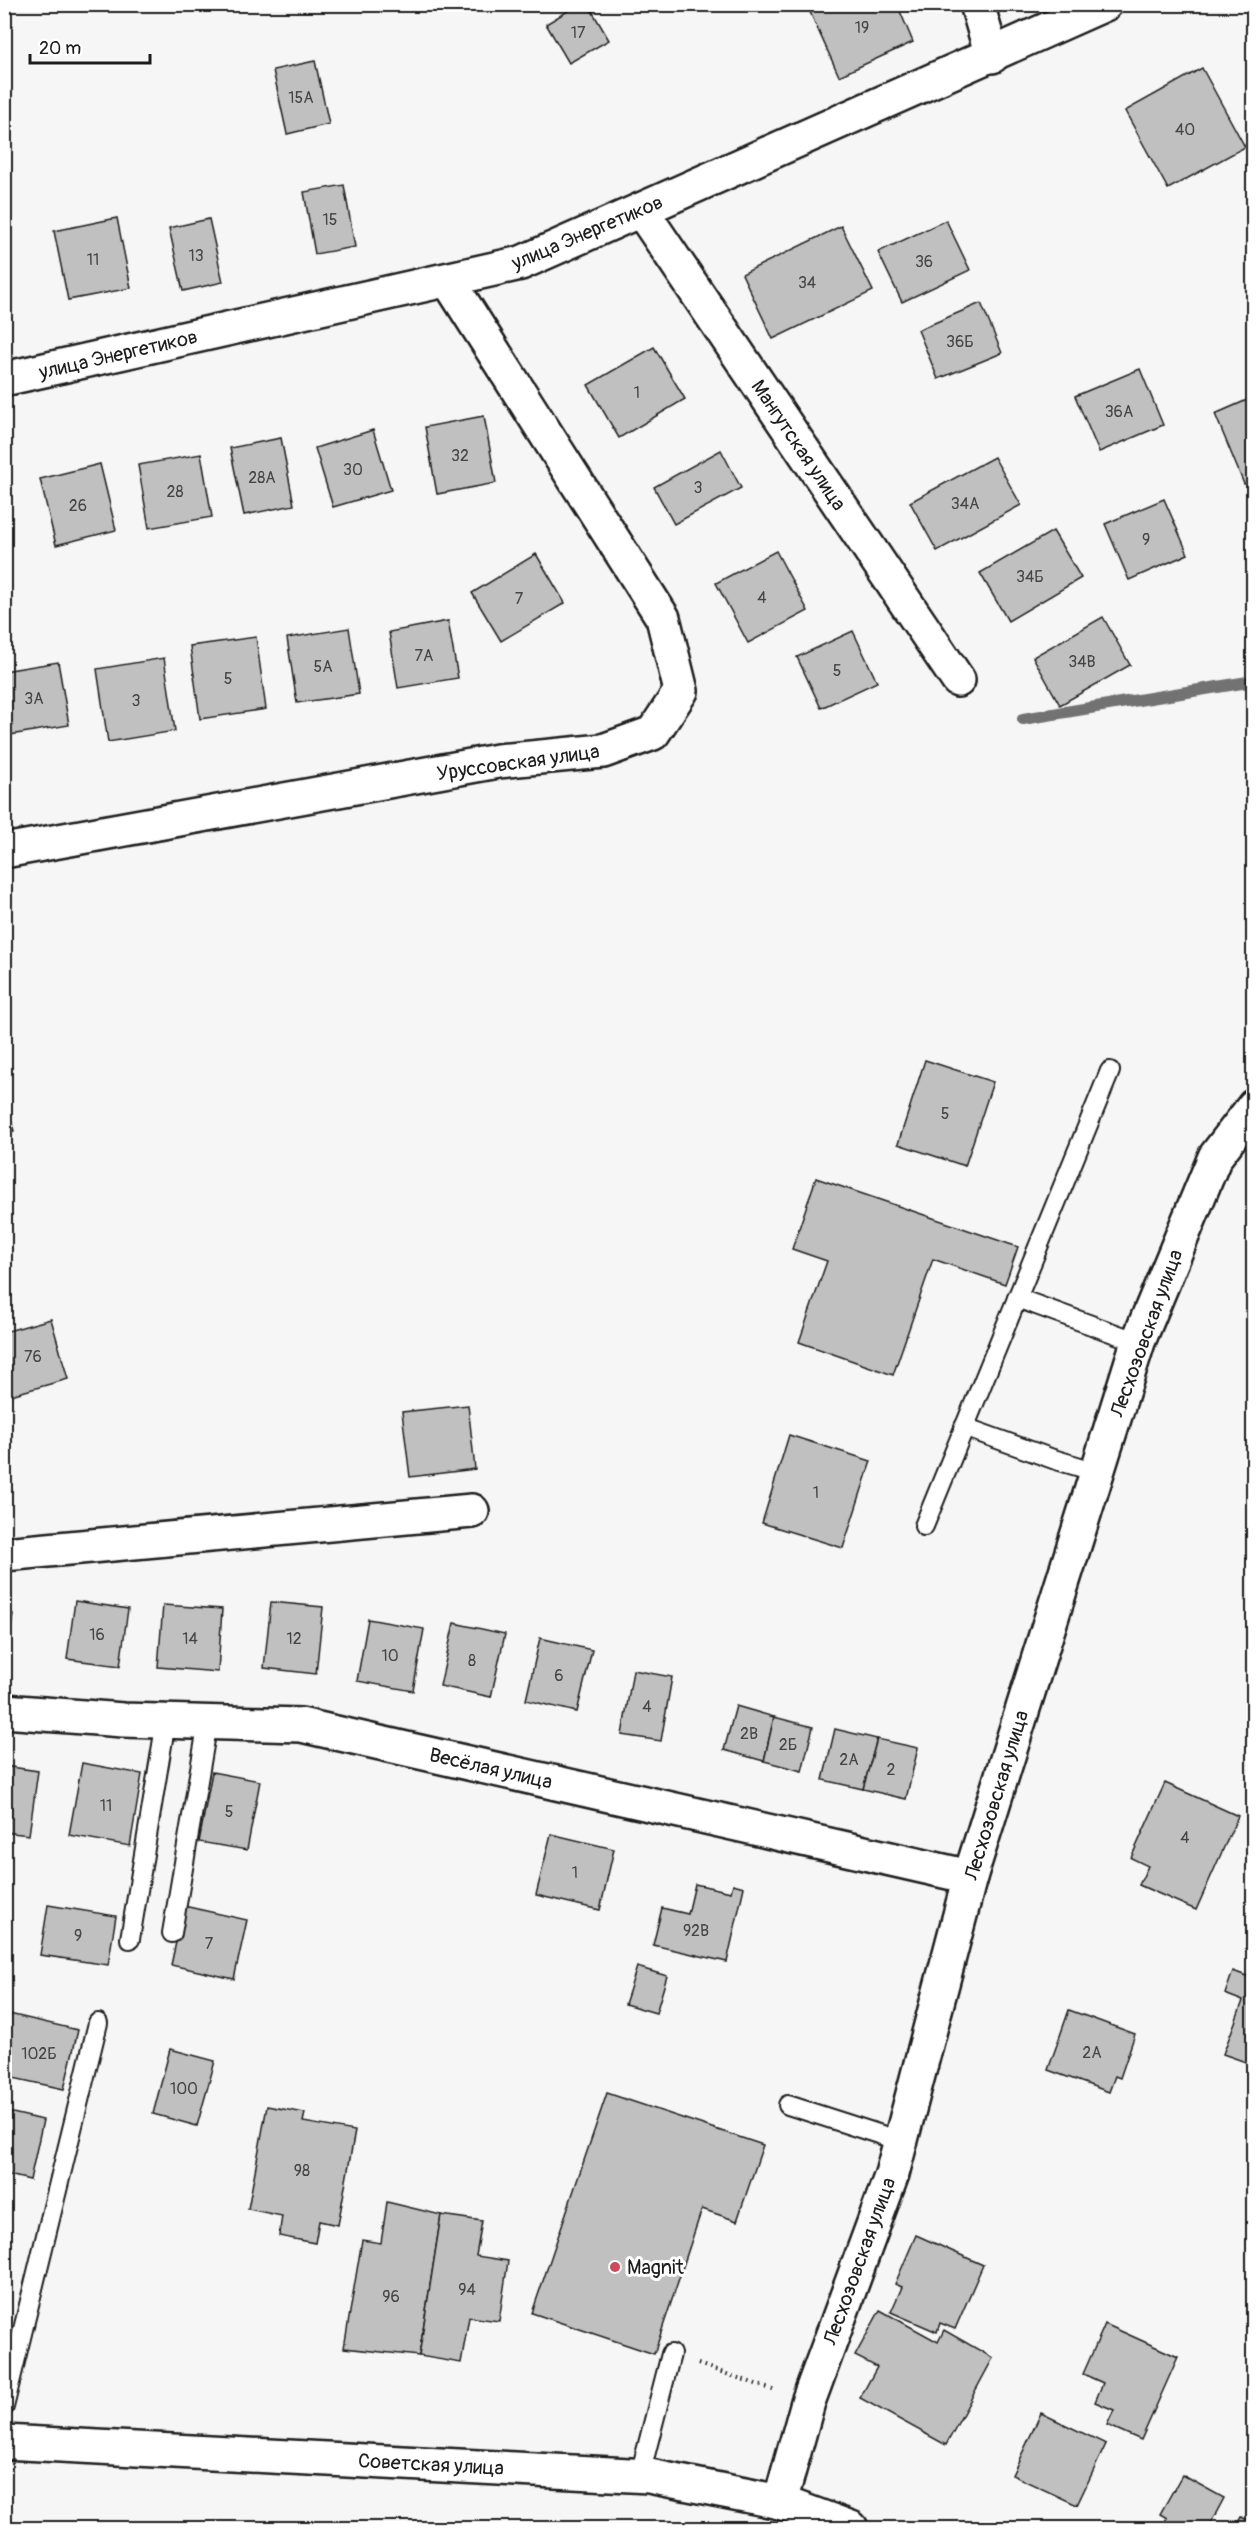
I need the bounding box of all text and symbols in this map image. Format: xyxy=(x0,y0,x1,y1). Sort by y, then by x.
house number: 19 xyxy=(855,18,869,38)
house number: 17 xyxy=(571,23,586,43)
scale bar xyxy=(30,27,150,65)
text: 20 m xyxy=(39,37,81,60)
house number: 15А xyxy=(288,88,314,108)
house number: 40 xyxy=(1175,120,1195,140)
street label: улица Энергетиков xyxy=(507,189,667,276)
house number: 15 xyxy=(323,210,337,230)
house number: 13 xyxy=(188,246,204,266)
house number: 11 xyxy=(87,250,99,270)
house number: 36 xyxy=(915,252,933,272)
house number: 34 xyxy=(798,273,816,293)
street label: улица Энергетиков xyxy=(35,324,200,385)
house number: 36Б xyxy=(946,332,974,352)
street label: Мангутская улица xyxy=(746,375,852,515)
house number: 1 xyxy=(634,383,640,403)
house number: 36А xyxy=(1105,402,1133,422)
house number: 32 xyxy=(451,446,469,466)
house number: 30 xyxy=(343,460,363,480)
house number: 28А xyxy=(248,468,276,488)
house number: 3 xyxy=(694,478,703,498)
house number: 28 xyxy=(166,482,184,502)
house number: 34А xyxy=(951,494,979,514)
house number: 26 xyxy=(69,496,87,516)
house number: 9 xyxy=(1142,530,1150,550)
house number: 34Б xyxy=(1016,567,1044,587)
house number: 4 xyxy=(757,588,767,608)
house number: 7 xyxy=(515,589,524,609)
house number: 7А xyxy=(415,646,433,666)
house number: 34В xyxy=(1068,652,1096,672)
house number: 5А xyxy=(313,657,333,677)
house number: 5 xyxy=(833,661,841,681)
house number: 5 xyxy=(224,669,232,689)
house number: 3А xyxy=(24,689,44,709)
house number: 3 xyxy=(132,691,141,711)
street label: Уруссовская улица xyxy=(435,739,601,786)
house number: 5 xyxy=(941,1104,949,1124)
street label: Лесхозовская улица xyxy=(1104,1246,1188,1421)
house number: 76 xyxy=(24,1347,42,1367)
house number: 1 xyxy=(813,1483,819,1503)
house number: 16 xyxy=(89,1625,105,1645)
house number: 14 xyxy=(182,1629,198,1649)
house number: 12 xyxy=(286,1629,302,1649)
house number: 10 xyxy=(381,1646,399,1666)
house number: 8 xyxy=(468,1651,476,1671)
house number: 6 xyxy=(554,1666,564,1686)
house number: 4 xyxy=(642,1697,652,1717)
street label: Лесхозовская улица xyxy=(958,1707,1034,1884)
house number: 2В xyxy=(740,1724,758,1744)
house number: 2Б xyxy=(779,1735,797,1755)
street label: Весёлая улица xyxy=(427,1742,555,1795)
house number: 2А xyxy=(839,1750,859,1770)
house number: 2 xyxy=(887,1760,896,1780)
house number: 11 xyxy=(100,1796,112,1816)
house number: 5 xyxy=(225,1802,233,1822)
house number: 4 xyxy=(1180,1828,1190,1848)
house number: 1 xyxy=(572,1863,578,1883)
house number: 92В xyxy=(683,1921,709,1941)
house number: 9 xyxy=(74,1926,82,1946)
house number: 7 xyxy=(205,1934,214,1954)
house number: 2А xyxy=(1082,2043,1102,2063)
house number: 102Б xyxy=(21,2044,57,2064)
house number: 100 xyxy=(170,2079,198,2099)
house number: 98 xyxy=(294,2161,310,2181)
street label: Лесхозовская улица xyxy=(817,2174,901,2349)
place label: Magnit xyxy=(627,2255,685,2280)
marker: Magnit xyxy=(608,2260,622,2274)
house number: 94 xyxy=(458,2280,476,2300)
house number: 96 xyxy=(382,2287,400,2307)
street label: Советская улица xyxy=(357,2448,505,2481)

